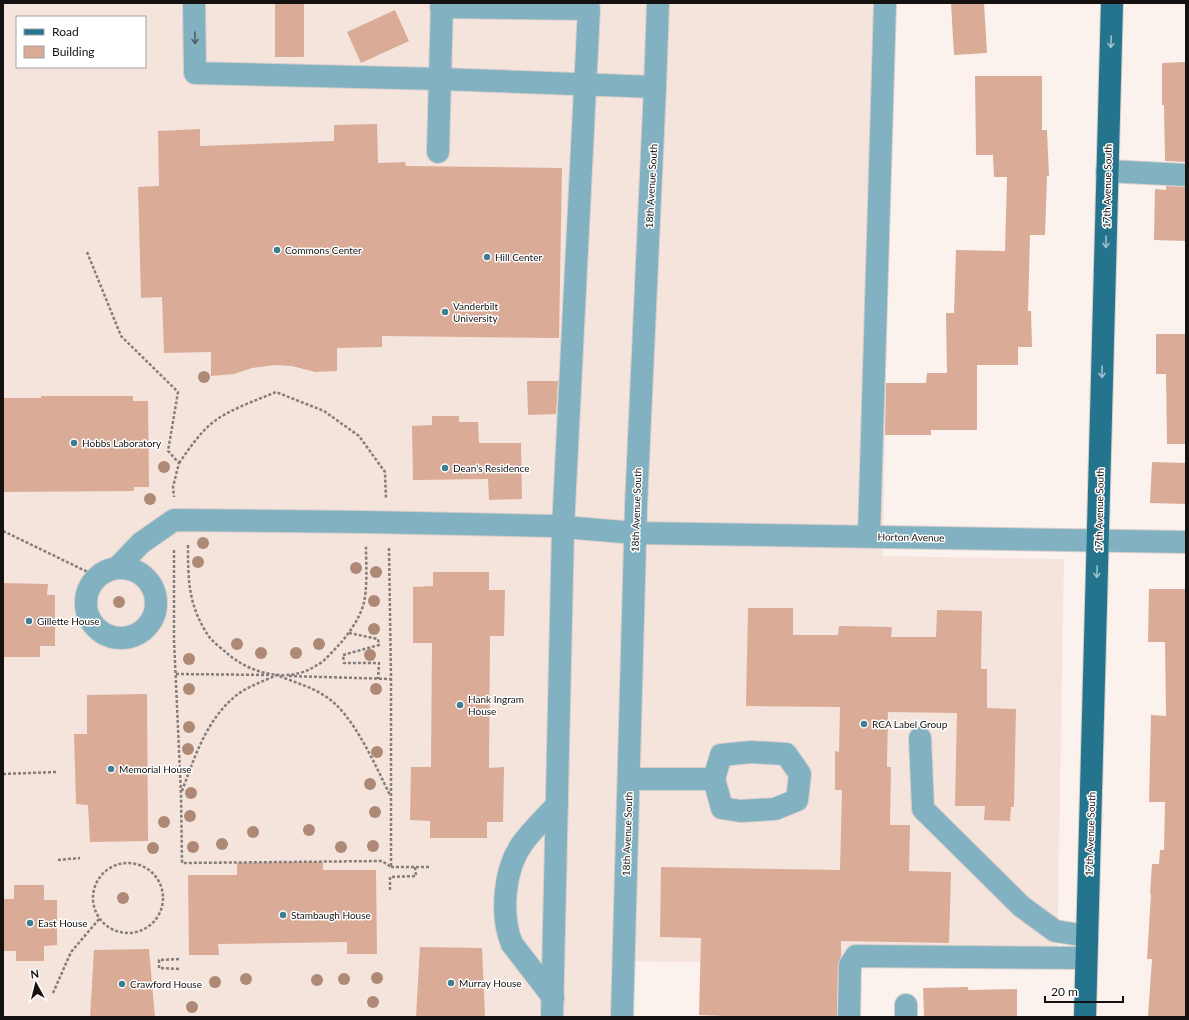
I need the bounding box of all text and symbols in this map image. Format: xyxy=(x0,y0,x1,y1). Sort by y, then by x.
legend xyxy=(16,16,146,68)
text: Road xyxy=(52,24,79,39)
one-way arrow xyxy=(191,31,198,44)
one-way arrow xyxy=(1107,35,1115,48)
text: Building xyxy=(52,44,95,59)
street label: 18th Avenue South xyxy=(643,144,659,228)
street label: 17th Avenue South xyxy=(1100,144,1114,228)
one-way arrow xyxy=(1102,235,1109,248)
place label: Commons Center xyxy=(285,244,362,256)
marker: Commons Center xyxy=(272,245,282,255)
place label: Hill Center xyxy=(495,251,542,263)
marker: Hill Center xyxy=(482,252,492,262)
place label: Vanderbilt University xyxy=(453,300,498,324)
marker: Vanderbilt University xyxy=(440,307,450,317)
one-way arrow xyxy=(1098,365,1106,378)
place label: Hobbs Laboratory xyxy=(82,437,162,449)
marker: Hobbs Laboratory xyxy=(69,438,79,448)
place label: Dean's Residence xyxy=(453,462,530,474)
marker: Dean's Residence xyxy=(440,463,450,473)
street label: 18th Avenue South xyxy=(629,468,643,552)
street label: 17th Avenue South xyxy=(1092,468,1106,552)
street label: Horton Avenue xyxy=(877,530,945,544)
one-way arrow xyxy=(1093,565,1101,578)
place label: Gillette House xyxy=(37,615,100,627)
marker: Gillette House xyxy=(24,616,34,626)
place label: Hank Ingram House xyxy=(468,693,524,717)
marker: Hank Ingram House xyxy=(455,700,465,710)
place label: RCA Label Group xyxy=(872,718,948,730)
marker: RCA Label Group xyxy=(859,719,869,729)
place label: Memorial House xyxy=(119,763,192,775)
marker: Memorial House xyxy=(106,764,116,774)
street label: 18th Avenue South xyxy=(620,792,634,876)
street label: 17th Avenue South xyxy=(1083,792,1097,876)
place label: Stambaugh House xyxy=(291,909,371,921)
marker: Stambaugh House xyxy=(278,910,288,920)
place label: East House xyxy=(38,917,88,929)
marker: East House xyxy=(25,918,35,928)
north arrow xyxy=(16,964,56,1004)
text: N xyxy=(30,967,40,981)
place label: Murray House xyxy=(459,977,522,989)
place label: Crawford House xyxy=(130,978,202,990)
marker: Murray House xyxy=(446,978,456,988)
scale bar xyxy=(1045,978,1123,1004)
marker: Crawford House xyxy=(117,979,127,989)
text: 20 m xyxy=(1051,984,1078,999)

